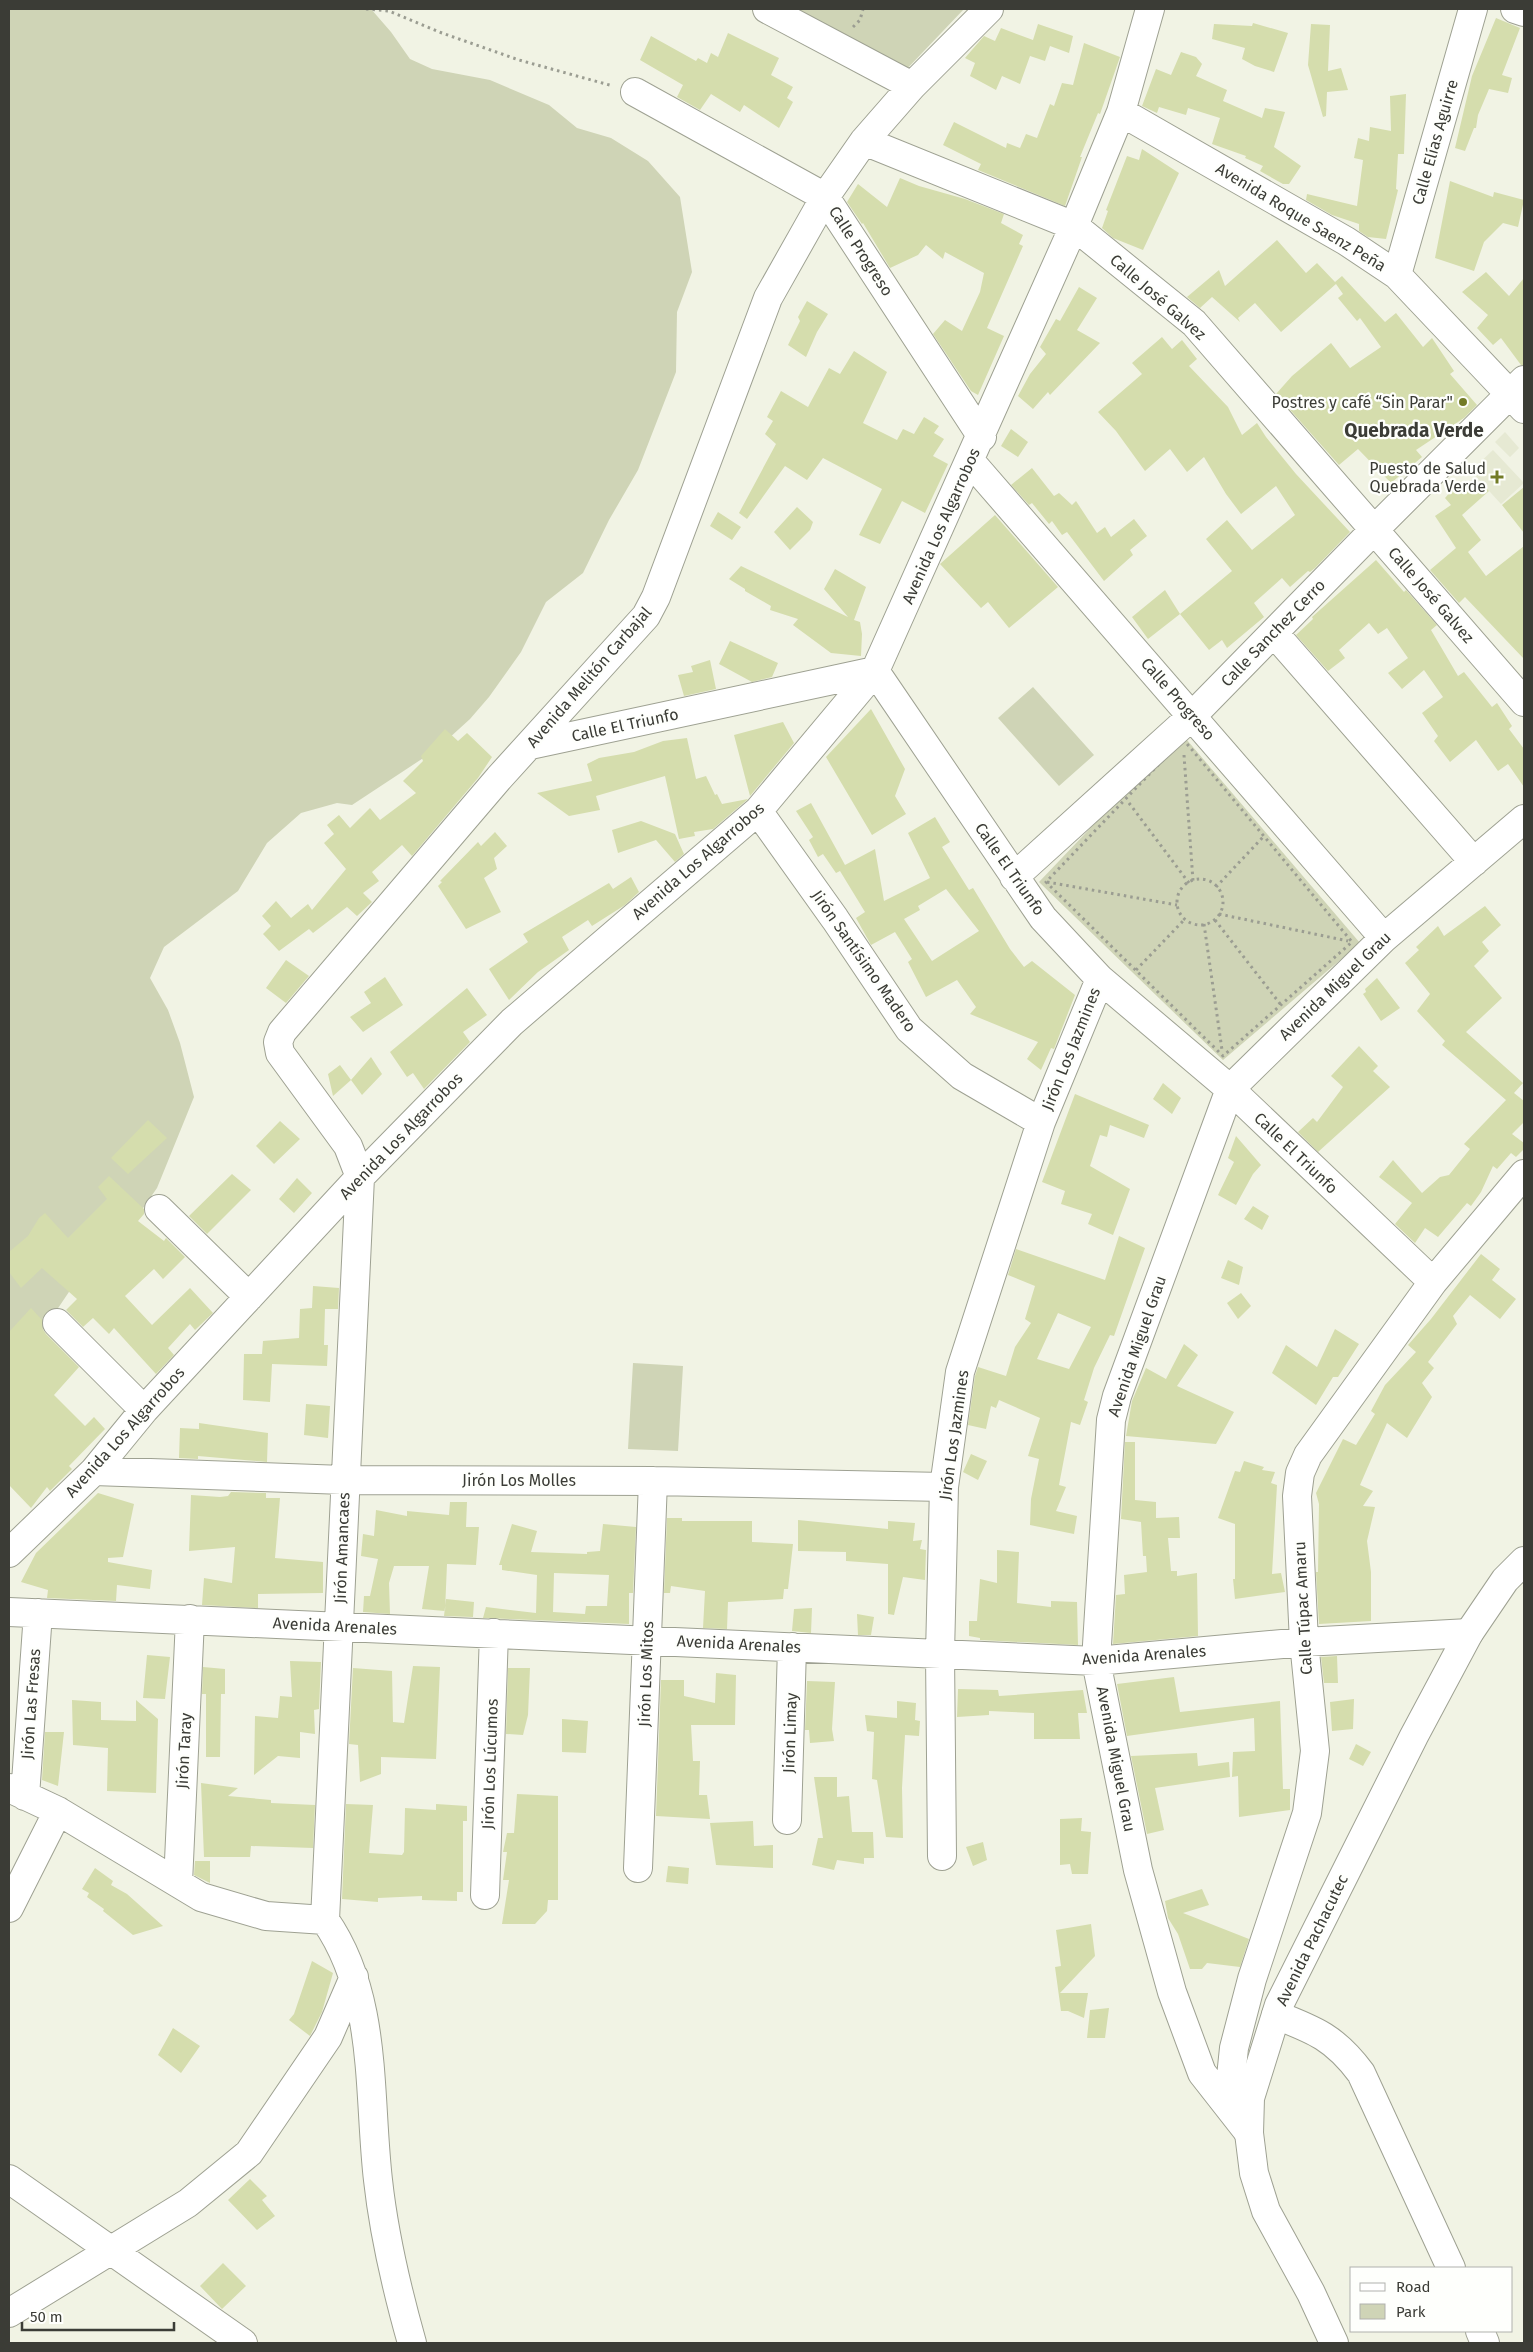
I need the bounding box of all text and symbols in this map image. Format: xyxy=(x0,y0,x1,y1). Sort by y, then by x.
street label: Calle Elías Aguirre xyxy=(1408,77,1462,207)
street label: Avenida Roque Saenz Peña xyxy=(1212,159,1390,275)
street label: Calle Progreso xyxy=(825,203,897,299)
street label: Calle José Galvez xyxy=(1106,250,1210,344)
place label: Postres y café “Sin Parar" xyxy=(1272,393,1453,412)
marker: Postres y café “Sin Parar" xyxy=(1457,396,1469,408)
district label: Quebrada Verde xyxy=(1344,419,1484,442)
street label: Avenida Los Algarrobos xyxy=(898,445,984,607)
place label: Puesto de Salud Quebrada Verde xyxy=(1369,459,1486,496)
marker: Puesto de Salud Quebrada Verde xyxy=(1490,470,1504,484)
street label: Calle José Galvez xyxy=(1384,543,1478,647)
street label: Calle Sanchez Cerro xyxy=(1217,575,1329,691)
street label: Avenida Melitón Carbajal xyxy=(523,603,655,751)
street label: Calle Progreso xyxy=(1137,654,1219,744)
street label: Calle El Triunfo xyxy=(570,704,680,746)
street label: Avenida Los Algarrobos xyxy=(628,798,768,924)
street label: Calle El Triunfo xyxy=(971,819,1049,919)
street label: Jirón Santísimo Madero xyxy=(808,886,920,1036)
street label: Avenida Miguel Grau xyxy=(1275,928,1395,1044)
street label: Jirón Los Jazmines xyxy=(1038,985,1104,1113)
street label: Avenida Los Algarrobos xyxy=(336,1069,466,1203)
street label: Calle El Triunfo xyxy=(1250,1108,1342,1198)
street label: Avenida Miguel Grau xyxy=(1104,1273,1170,1419)
street label: Avenida Los Algarrobos xyxy=(61,1363,189,1501)
street label: Jirón Los Jazmines xyxy=(935,1369,973,1501)
street label: Jirón Los Molles xyxy=(462,1471,576,1490)
street label: Jirón Amancaes xyxy=(331,1492,353,1604)
street label: Calle Túpac Amaru xyxy=(1290,1541,1316,1675)
street label: Avenida Arenales xyxy=(272,1613,398,1639)
street label: Jirón Los Mitos xyxy=(635,1621,657,1727)
street label: Avenida Arenales xyxy=(676,1631,802,1657)
street label: Avenida Arenales xyxy=(1081,1641,1207,1669)
street label: Jirón Las Fresas xyxy=(18,1648,44,1760)
street label: Avenida Miguel Grau xyxy=(1093,1685,1139,1833)
street label: Jirón Limay xyxy=(779,1692,801,1774)
street label: Jirón Los Lúcumos xyxy=(478,1698,502,1830)
street label: Jirón Taray xyxy=(173,1712,195,1790)
street label: Avenida Pachacutec xyxy=(1272,1871,1352,2009)
legend xyxy=(1350,2267,1513,2332)
text: Road xyxy=(1396,2278,1431,2296)
scale bar xyxy=(22,2300,175,2332)
text: Park xyxy=(1396,2303,1426,2321)
text: 50 m xyxy=(30,2308,63,2326)

